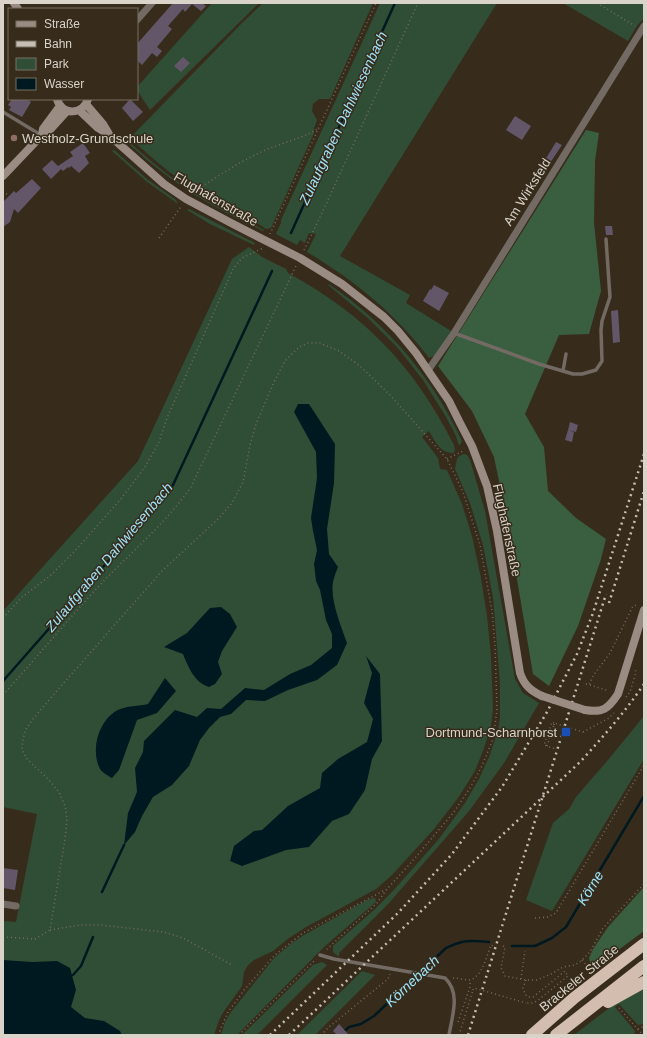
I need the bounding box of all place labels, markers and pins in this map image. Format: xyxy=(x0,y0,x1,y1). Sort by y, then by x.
place label: Westholz-Grundschule xyxy=(22,131,153,146)
marker: Westholz-Grundschule xyxy=(9,133,19,143)
place label: Dortmund-Scharnhorst xyxy=(426,725,557,740)
marker: Dortmund-Scharnhorst xyxy=(560,726,572,738)

